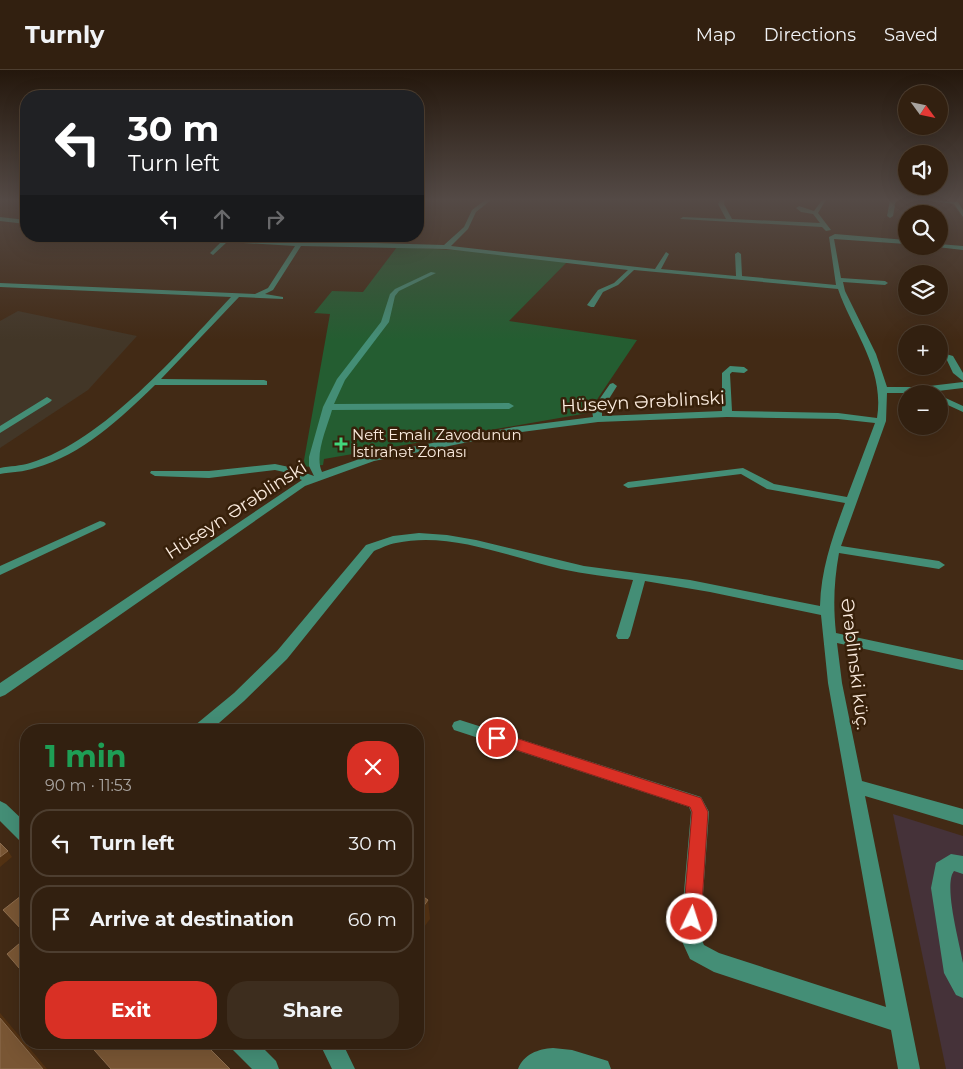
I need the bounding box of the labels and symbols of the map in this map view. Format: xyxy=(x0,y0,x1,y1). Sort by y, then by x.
north arrow xyxy=(898,85,948,135)
street label: Hüseyn Ərəblinski xyxy=(561,387,725,417)
place label: Neft Emalı Zavodunun İstirahət Zonası xyxy=(352,425,522,461)
marker: Neft Emalı Zavodunun İstirahət Zonası xyxy=(334,437,348,451)
street label: Hüseyn Ərəblinski xyxy=(161,456,311,564)
street label: Ərəblinski küç. xyxy=(836,597,874,731)
pin xyxy=(476,717,518,759)
position arrow xyxy=(665,892,717,944)

